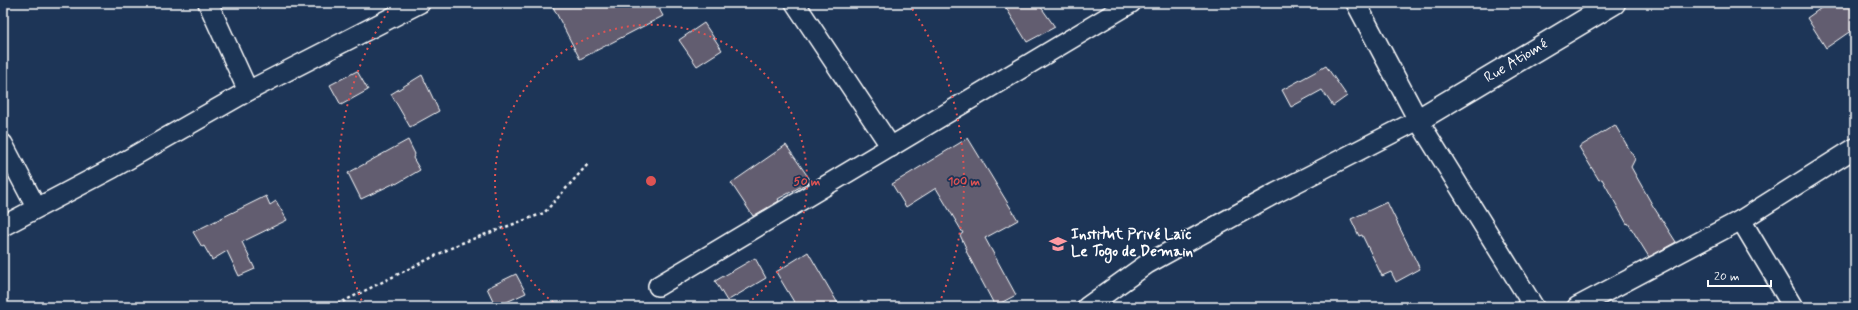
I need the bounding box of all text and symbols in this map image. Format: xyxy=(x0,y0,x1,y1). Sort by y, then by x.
street label: Rue Atiomé xyxy=(1481,34,1552,88)
centre of rings xyxy=(644,174,658,188)
text: 50 m xyxy=(794,174,821,190)
text: 100 m xyxy=(948,174,981,190)
place label: Institut Privé Laïc Le Togo de Demain xyxy=(1071,225,1194,264)
school or university icon: Institut Privé Laïc Le Togo de Demain xyxy=(1048,234,1068,254)
scale bar xyxy=(1708,262,1771,288)
text: 20 m xyxy=(1714,269,1740,285)

